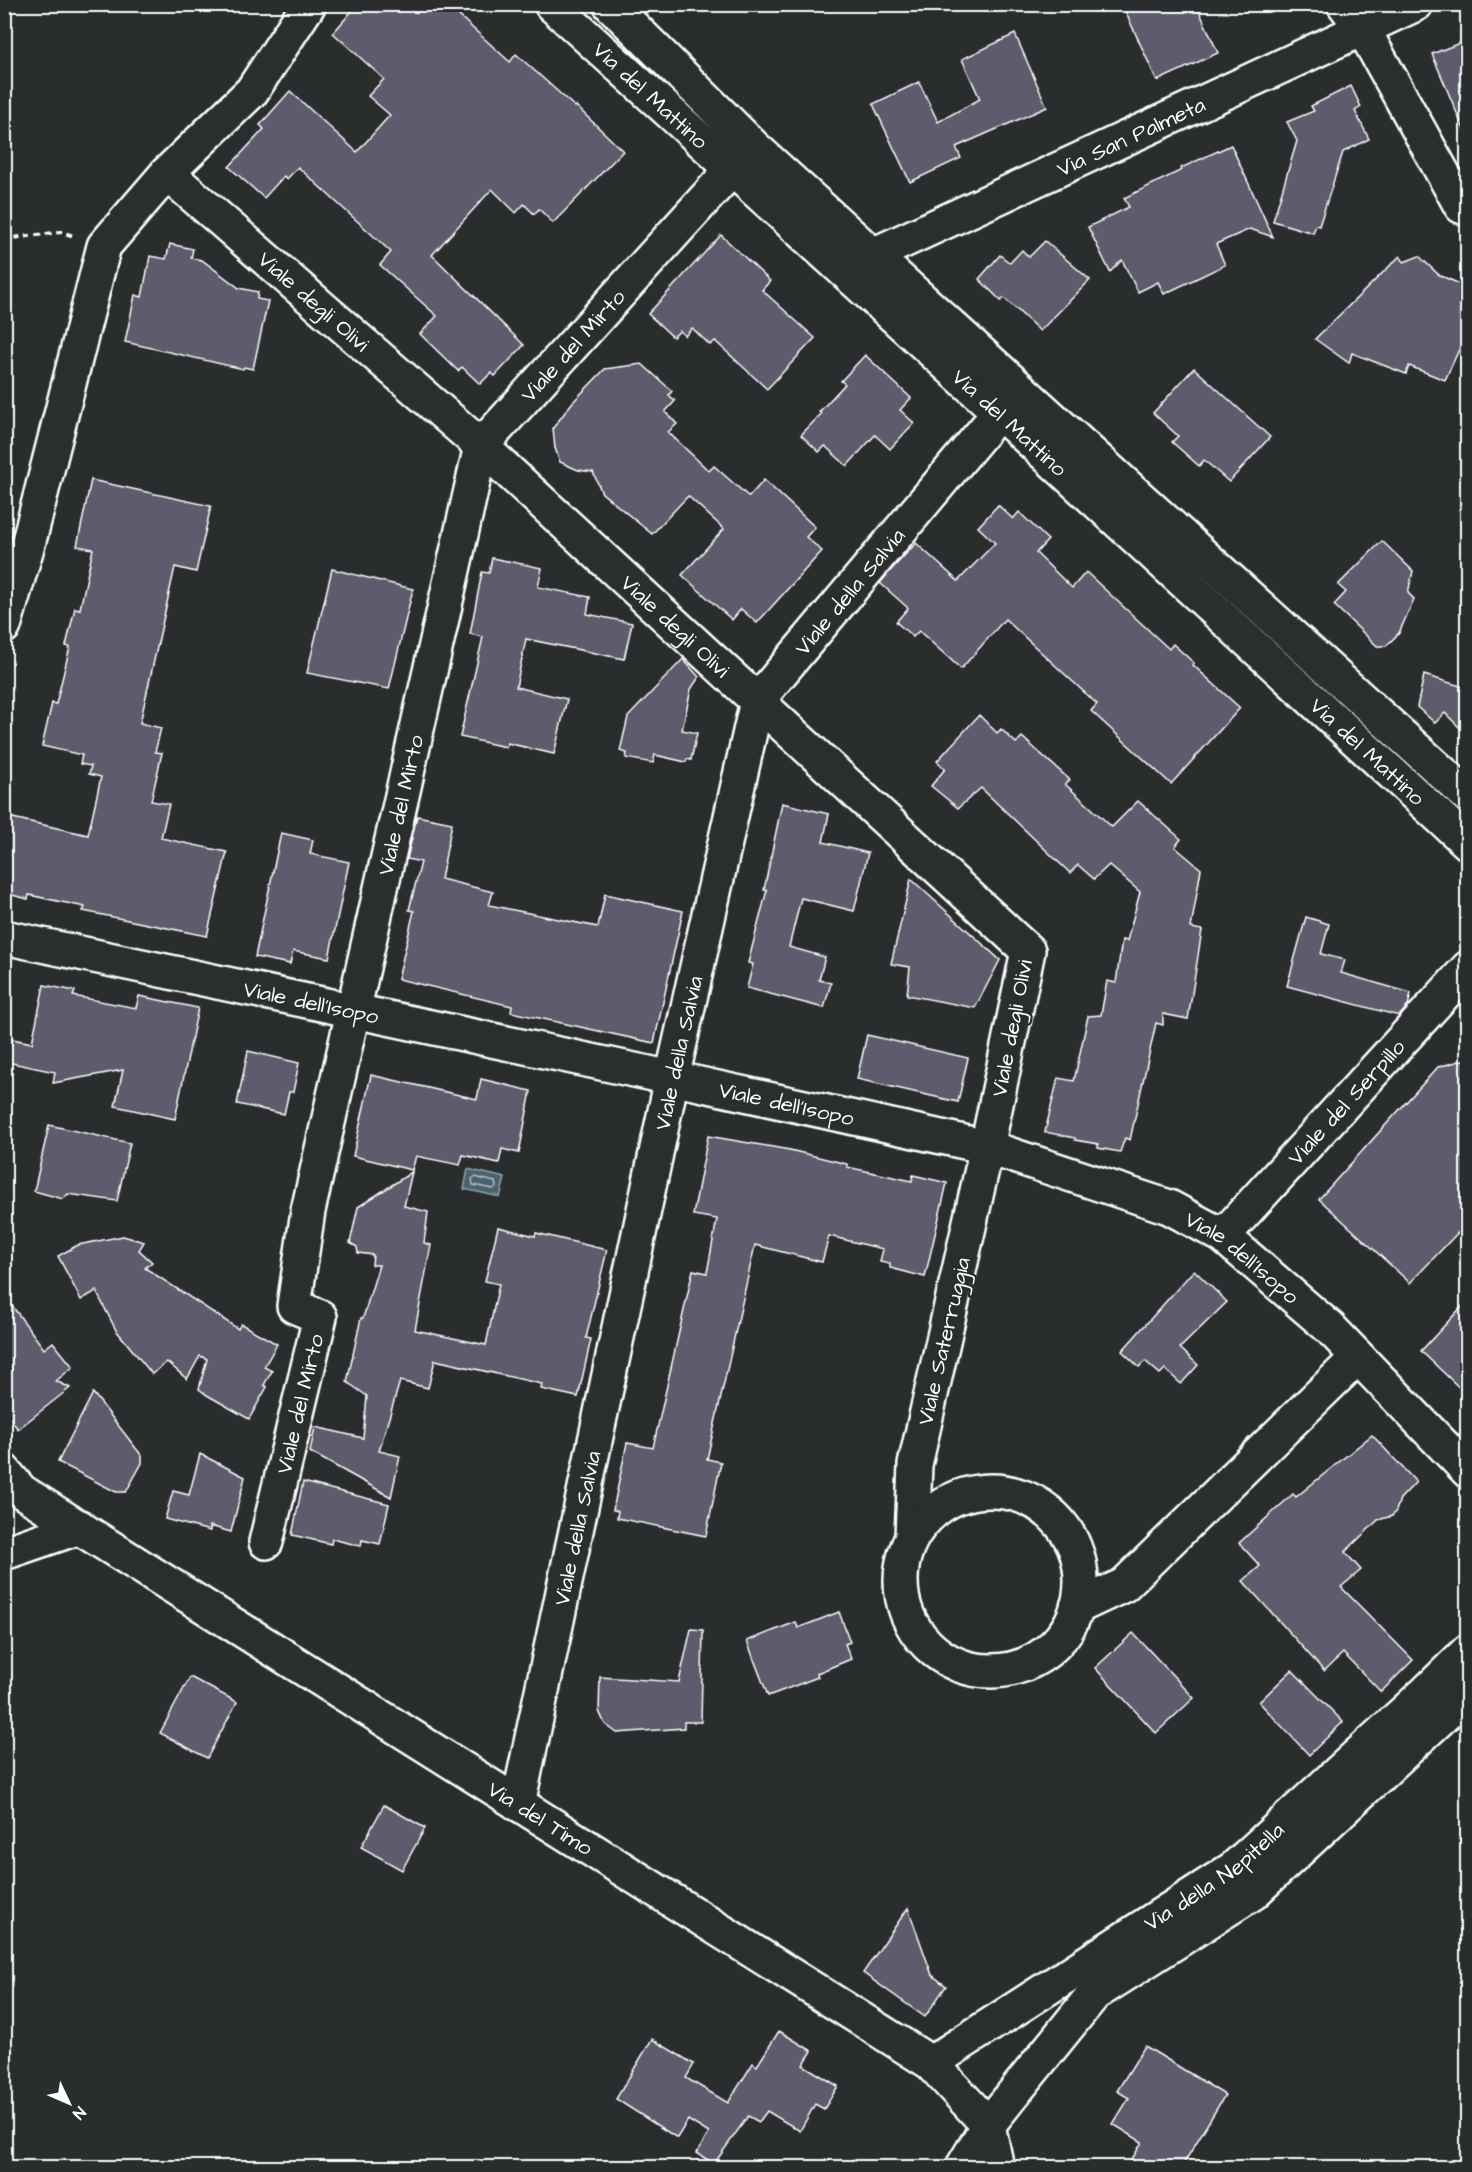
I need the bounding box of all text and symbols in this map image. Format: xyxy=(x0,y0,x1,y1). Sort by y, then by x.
street label: Via del Mattino xyxy=(585,35,715,157)
street label: Via San Palmeta xyxy=(1052,90,1210,185)
street label: Viale degli Olivi xyxy=(251,245,376,359)
street label: Viale del Mirto xyxy=(514,282,633,410)
street label: Via del Mattino xyxy=(945,362,1074,485)
street label: Viale della Salvia xyxy=(788,522,913,662)
street label: Viale degli Olivi xyxy=(613,568,736,685)
street label: Via del Mattino xyxy=(1302,691,1432,814)
street label: Viale del Mirto xyxy=(370,731,432,878)
street label: Viale degli Olivi xyxy=(984,957,1042,1100)
street label: Viale della Salvia xyxy=(647,973,712,1133)
street label: Viale dell'Isopo xyxy=(240,974,382,1033)
street label: Viale del Serpillo xyxy=(1281,1032,1413,1173)
street label: Viale dell'Isopo xyxy=(716,1075,857,1135)
street label: Viale dell'Isopo xyxy=(1179,1204,1306,1312)
street label: Viale Saterruggia xyxy=(910,1254,980,1428)
street label: Viale del Mirto xyxy=(269,1331,332,1477)
street label: Viale della Salvia xyxy=(546,1448,609,1609)
street label: Via del Timo xyxy=(481,1774,599,1864)
street label: Via della Nepitella xyxy=(1138,1815,1292,1939)
north arrow xyxy=(39,2073,99,2133)
text: N xyxy=(68,2101,90,2124)

